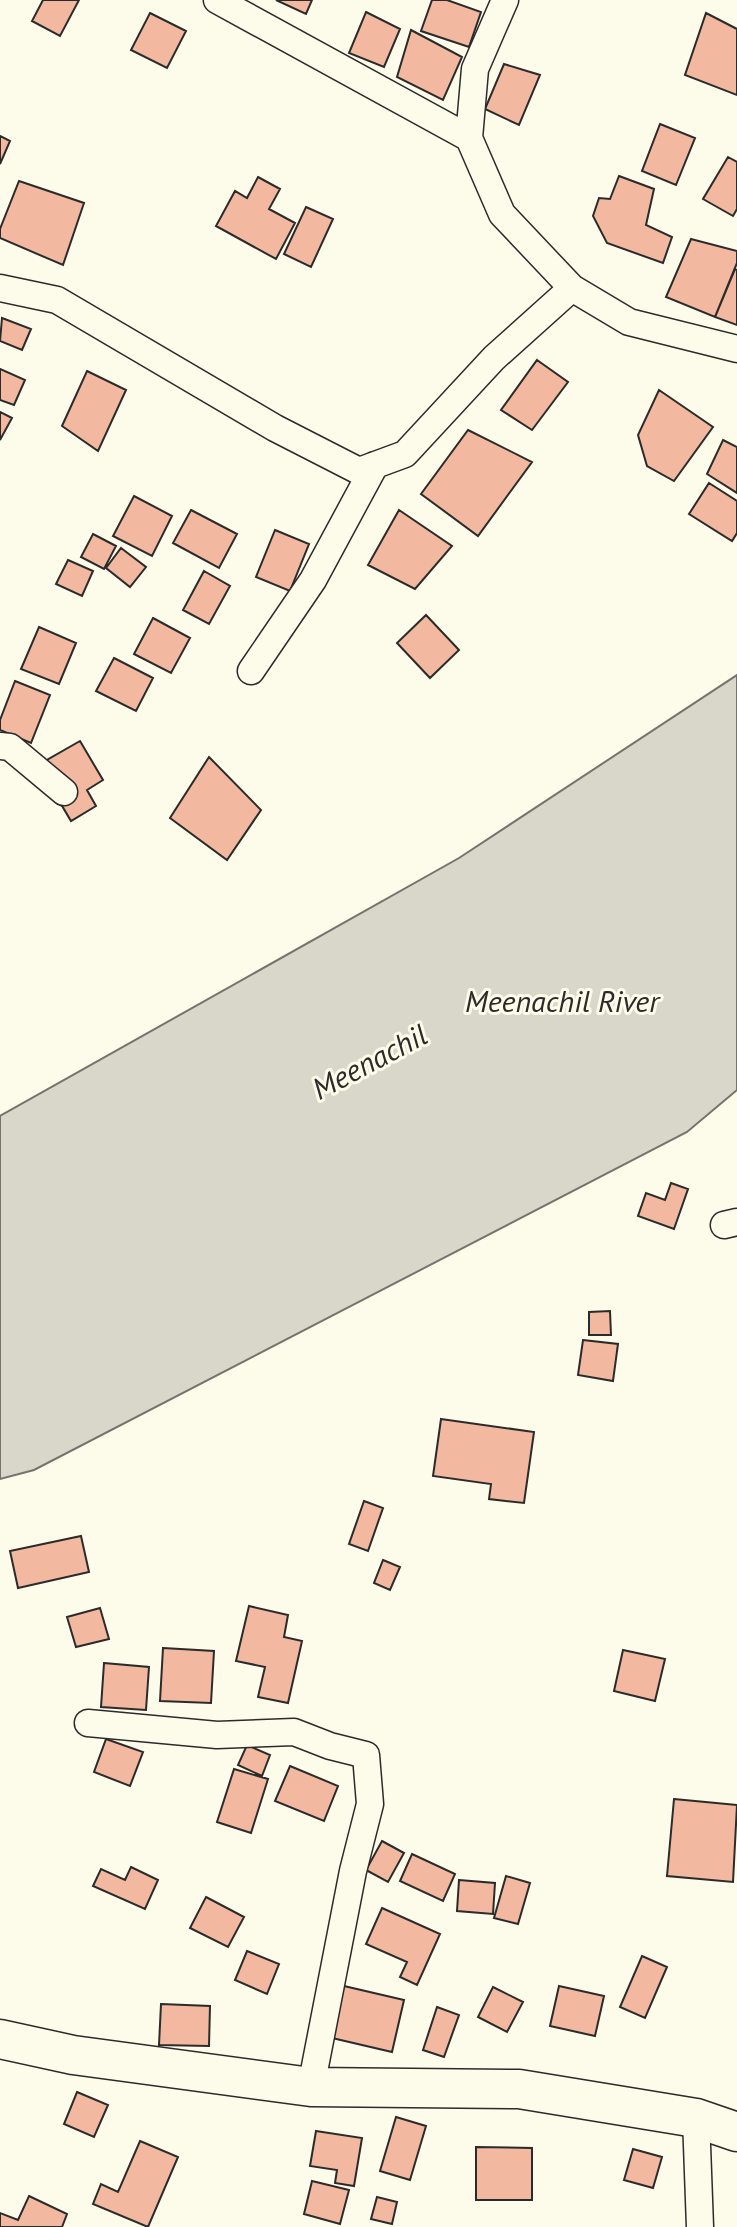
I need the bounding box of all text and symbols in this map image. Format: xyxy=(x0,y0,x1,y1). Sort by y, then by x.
water label: Meenachil River xyxy=(465,981,661,1020)
water label: Meenachil xyxy=(305,1014,433,1108)

